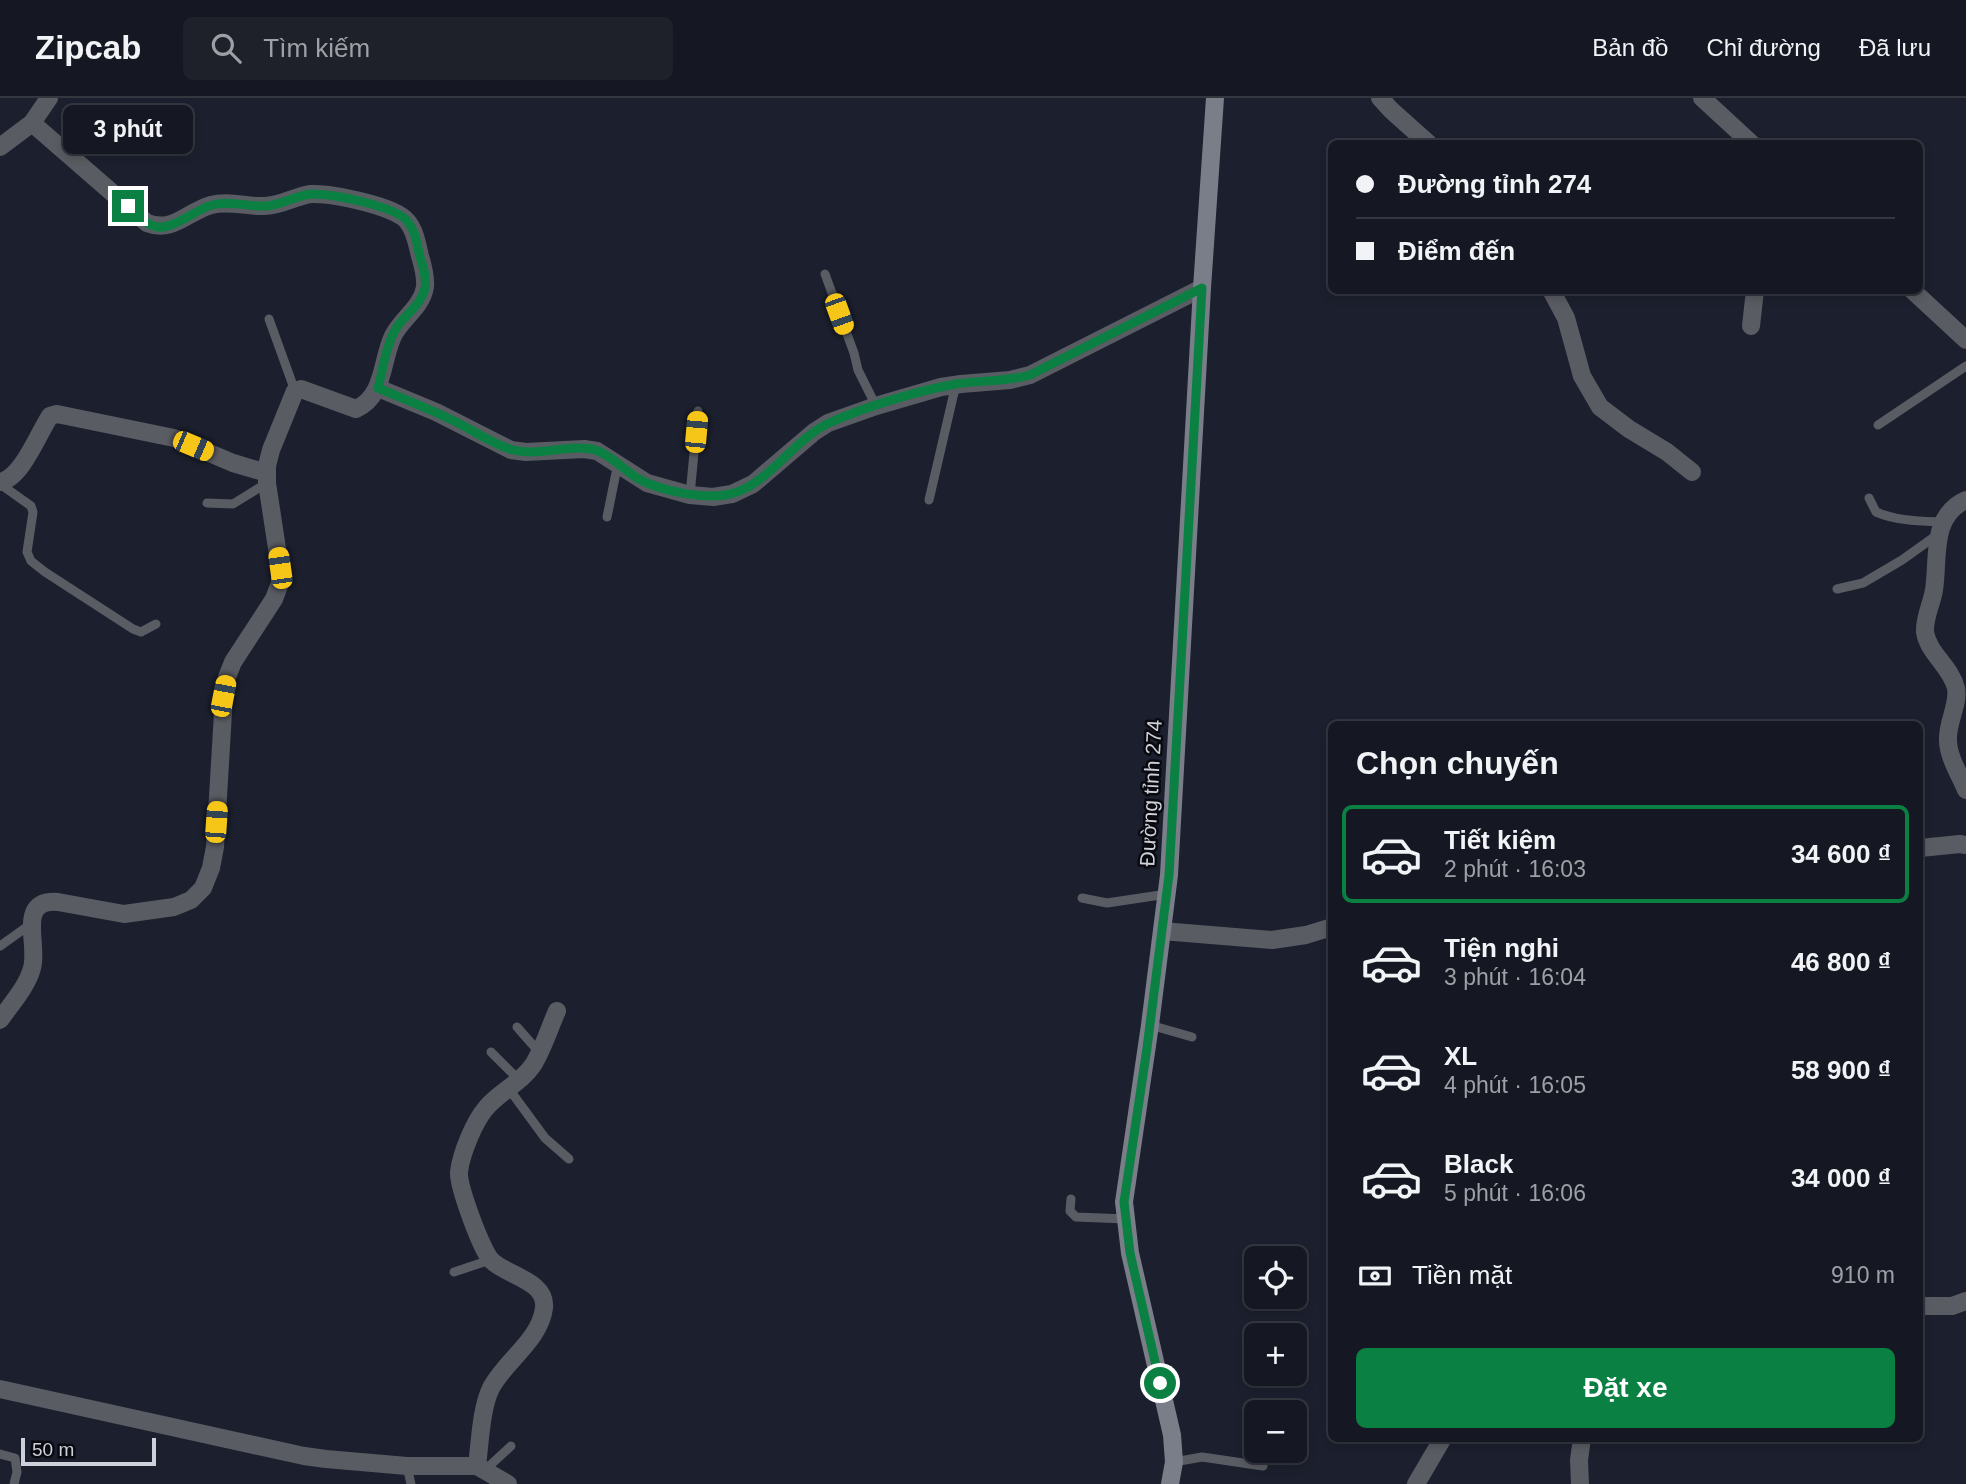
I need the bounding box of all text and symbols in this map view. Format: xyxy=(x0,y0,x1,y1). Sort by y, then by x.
search box xyxy=(183,17,673,80)
text: Zipcab xyxy=(35,29,141,66)
icon: search xyxy=(207,29,245,67)
text: Tìm kiếm xyxy=(263,33,370,63)
text: Bản đồ xyxy=(1592,34,1668,61)
text: Chỉ đường xyxy=(1706,34,1821,61)
text: Đã lưu xyxy=(1859,34,1931,61)
callout: 3 phút xyxy=(63,105,193,154)
text: 3 phút xyxy=(94,116,163,142)
text: Đường tỉnh 274 xyxy=(1398,169,1591,199)
route end xyxy=(112,190,144,222)
text: Điểm đến xyxy=(1398,236,1515,266)
car xyxy=(822,291,857,337)
car xyxy=(684,410,709,454)
car xyxy=(170,428,217,464)
car xyxy=(267,546,294,590)
car xyxy=(209,673,238,719)
street label: Đường tỉnh 274 xyxy=(1135,719,1166,867)
text: Chọn chuyến xyxy=(1356,745,1559,781)
car xyxy=(205,800,228,844)
icon: car xyxy=(1360,823,1423,886)
text: Tiết kiệm xyxy=(1444,825,1556,855)
text: 34 600 ₫ xyxy=(1791,839,1891,869)
text: 2 phút · 16:03 xyxy=(1444,856,1586,882)
icon: car xyxy=(1360,931,1423,994)
text: Tiện nghi xyxy=(1444,933,1559,963)
text: 46 800 ₫ xyxy=(1791,947,1891,977)
text: 3 phút · 16:04 xyxy=(1444,964,1586,990)
icon: car xyxy=(1360,1039,1423,1102)
text: XL xyxy=(1444,1041,1477,1071)
text: 58 900 ₫ xyxy=(1791,1055,1891,1085)
text: 4 phút · 16:05 xyxy=(1444,1072,1586,1098)
icon: car xyxy=(1360,1147,1423,1210)
text: Black xyxy=(1444,1149,1513,1179)
text: 34 000 ₫ xyxy=(1791,1163,1891,1193)
text: 5 phút · 16:06 xyxy=(1444,1180,1586,1206)
map controls xyxy=(1244,1246,1307,1463)
button: locate xyxy=(1244,1246,1307,1309)
icon: cash xyxy=(1356,1257,1394,1295)
text: Tiền mặt xyxy=(1412,1260,1512,1290)
text: 910 m xyxy=(1831,1262,1895,1288)
button: + xyxy=(1244,1323,1307,1386)
button: Đặt xe xyxy=(1356,1348,1895,1428)
route start xyxy=(1144,1367,1176,1399)
button: − xyxy=(1244,1400,1307,1463)
scale bar xyxy=(21,1435,156,1467)
text: 50 m xyxy=(32,1439,74,1460)

